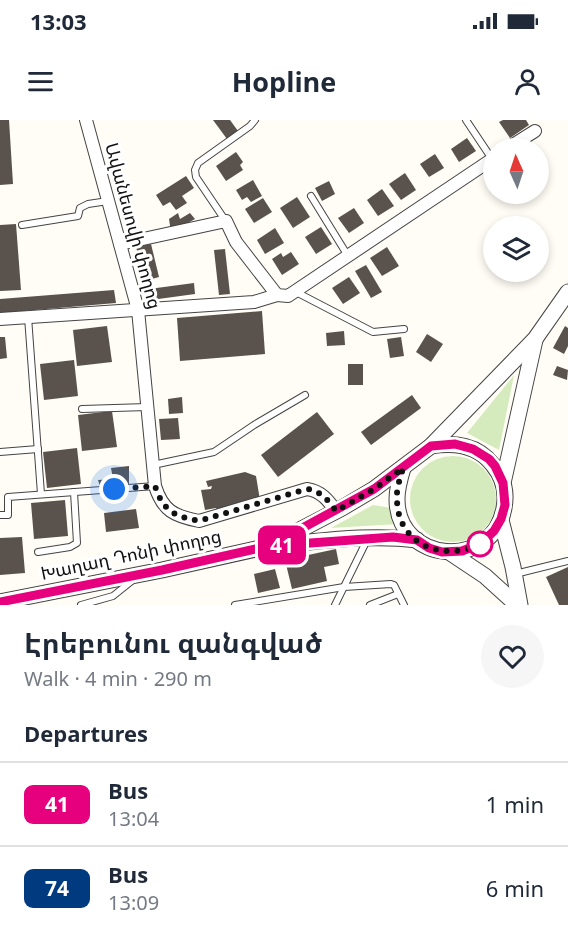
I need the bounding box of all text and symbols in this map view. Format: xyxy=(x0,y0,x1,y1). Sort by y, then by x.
text: 13:03 xyxy=(30,7,87,36)
text: Hopline xyxy=(232,63,336,100)
icon: menu xyxy=(24,65,57,98)
icon: person xyxy=(511,65,544,98)
north arrow xyxy=(483,138,549,204)
map controls xyxy=(483,138,549,282)
street label: Ավանեսովի փողոց xyxy=(100,140,168,312)
button: layers xyxy=(483,216,549,282)
your location xyxy=(99,474,129,504)
street label: Խաղաղ Դոնի փողոց xyxy=(38,523,223,585)
line badge: 41 xyxy=(255,526,309,564)
text: 41 xyxy=(270,531,294,559)
unlabelled marker xyxy=(467,531,493,557)
text: Էրեբունու զանգված xyxy=(24,623,322,661)
button: heart xyxy=(481,625,544,688)
text: Walk · 4 min · 290 m xyxy=(24,665,212,692)
text: Departures xyxy=(24,719,148,748)
text: Bus xyxy=(108,776,148,805)
text: 41 xyxy=(45,790,69,818)
text: 1 min xyxy=(486,790,544,819)
text: 13:04 xyxy=(108,805,159,832)
text: Bus xyxy=(108,860,148,889)
text: 74 xyxy=(45,874,69,902)
text: 6 min xyxy=(486,874,544,903)
text: 13:09 xyxy=(108,889,159,916)

